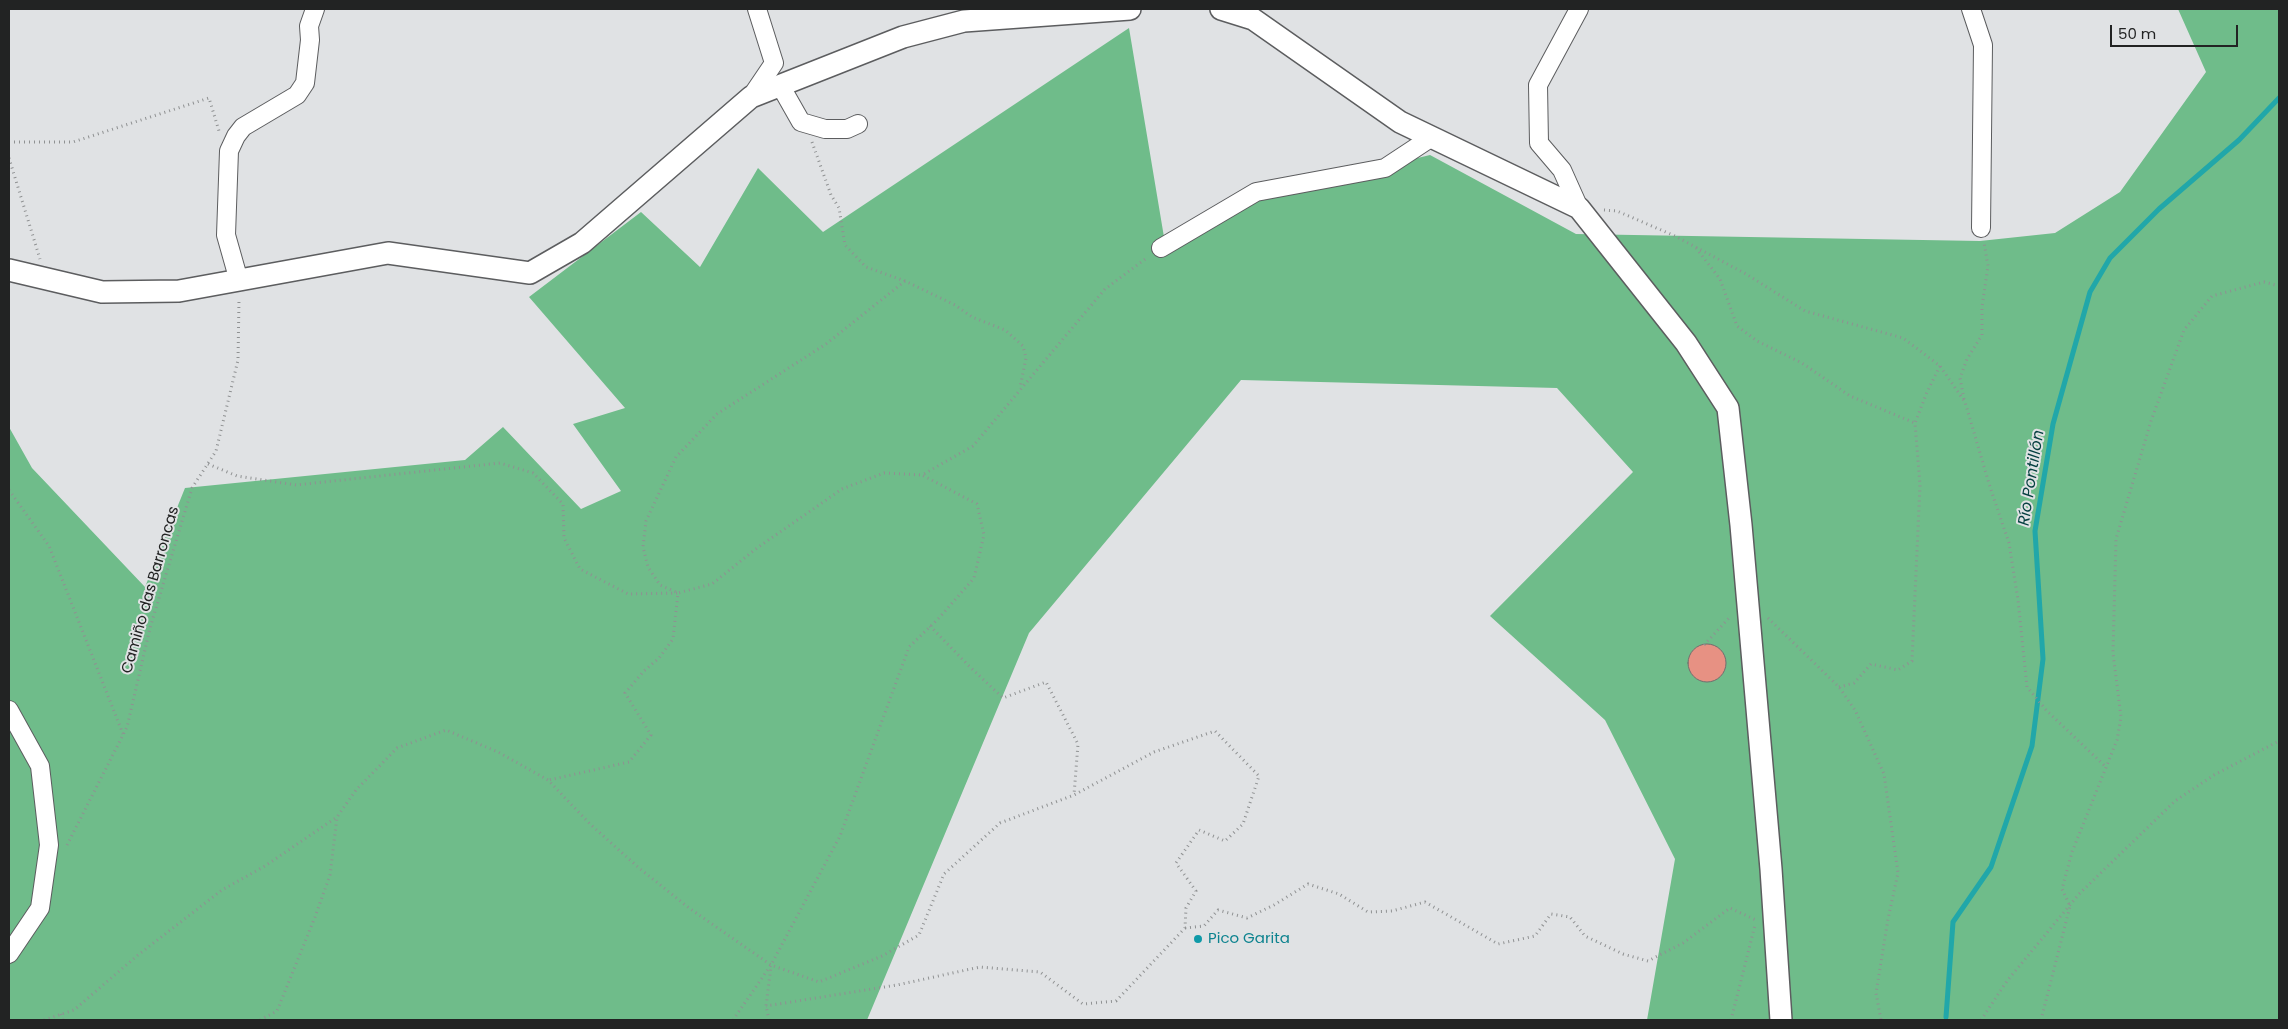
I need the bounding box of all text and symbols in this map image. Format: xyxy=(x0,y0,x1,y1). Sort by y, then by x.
scale bar xyxy=(2113,15,2240,47)
text: 50 m xyxy=(2118,23,2156,44)
water label: Río Pontillón xyxy=(2015,429,2049,527)
street label: Camiño das Barroncas xyxy=(119,504,183,676)
place label: Pico Garita xyxy=(1208,930,1290,948)
marker: Pico Garita xyxy=(1192,933,1204,945)

